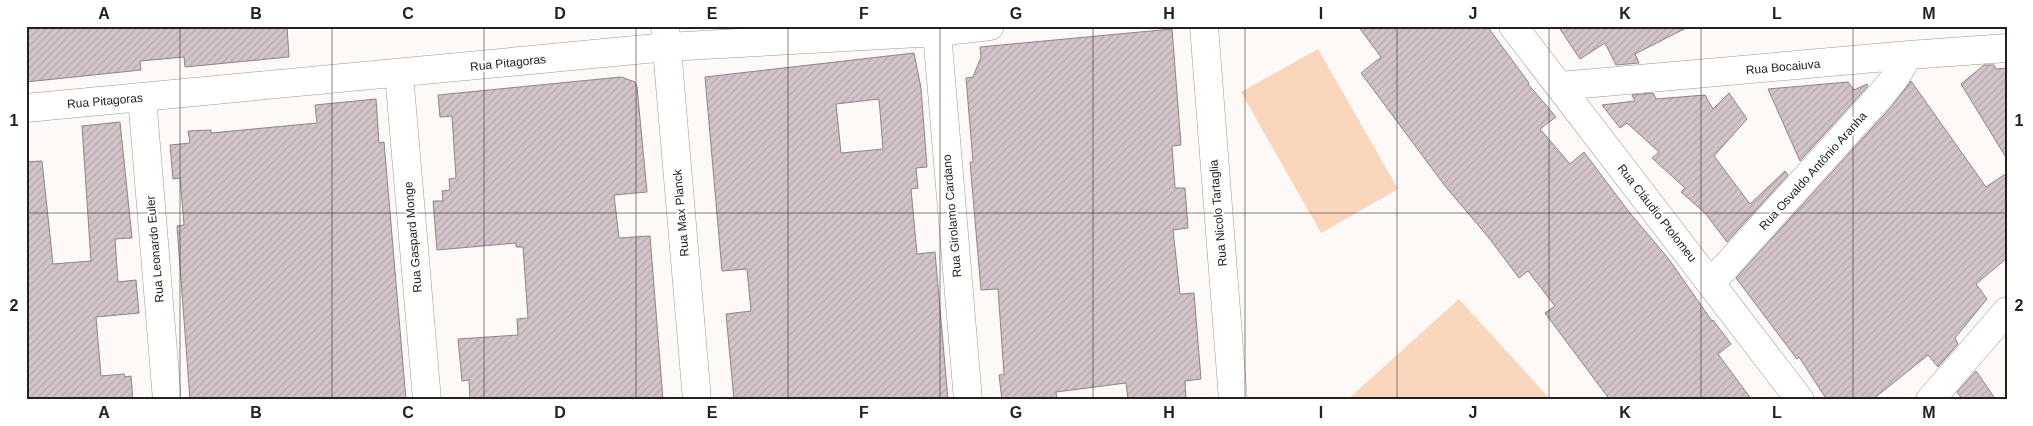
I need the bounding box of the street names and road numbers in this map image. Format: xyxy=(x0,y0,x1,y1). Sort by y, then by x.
street label: Rua Pitagoras xyxy=(469,52,547,74)
street label: Rua Bocaiuva xyxy=(1745,57,1821,77)
street label: Rua Pitagoras xyxy=(67,91,143,111)
street label: Rua Osvaldo Antônio Aranha xyxy=(1756,109,1870,233)
street label: Rua Girolamo Cardano xyxy=(940,154,964,278)
street label: Rua Nicolo Tartaglia xyxy=(1206,159,1230,267)
street label: Rua Cláudio Ptolomeu xyxy=(1615,161,1699,265)
street label: Rua Max Planck xyxy=(670,168,692,257)
street label: Rua Gaspard Monge xyxy=(401,181,425,293)
street label: Rua Leonardo Euler xyxy=(143,195,167,303)

